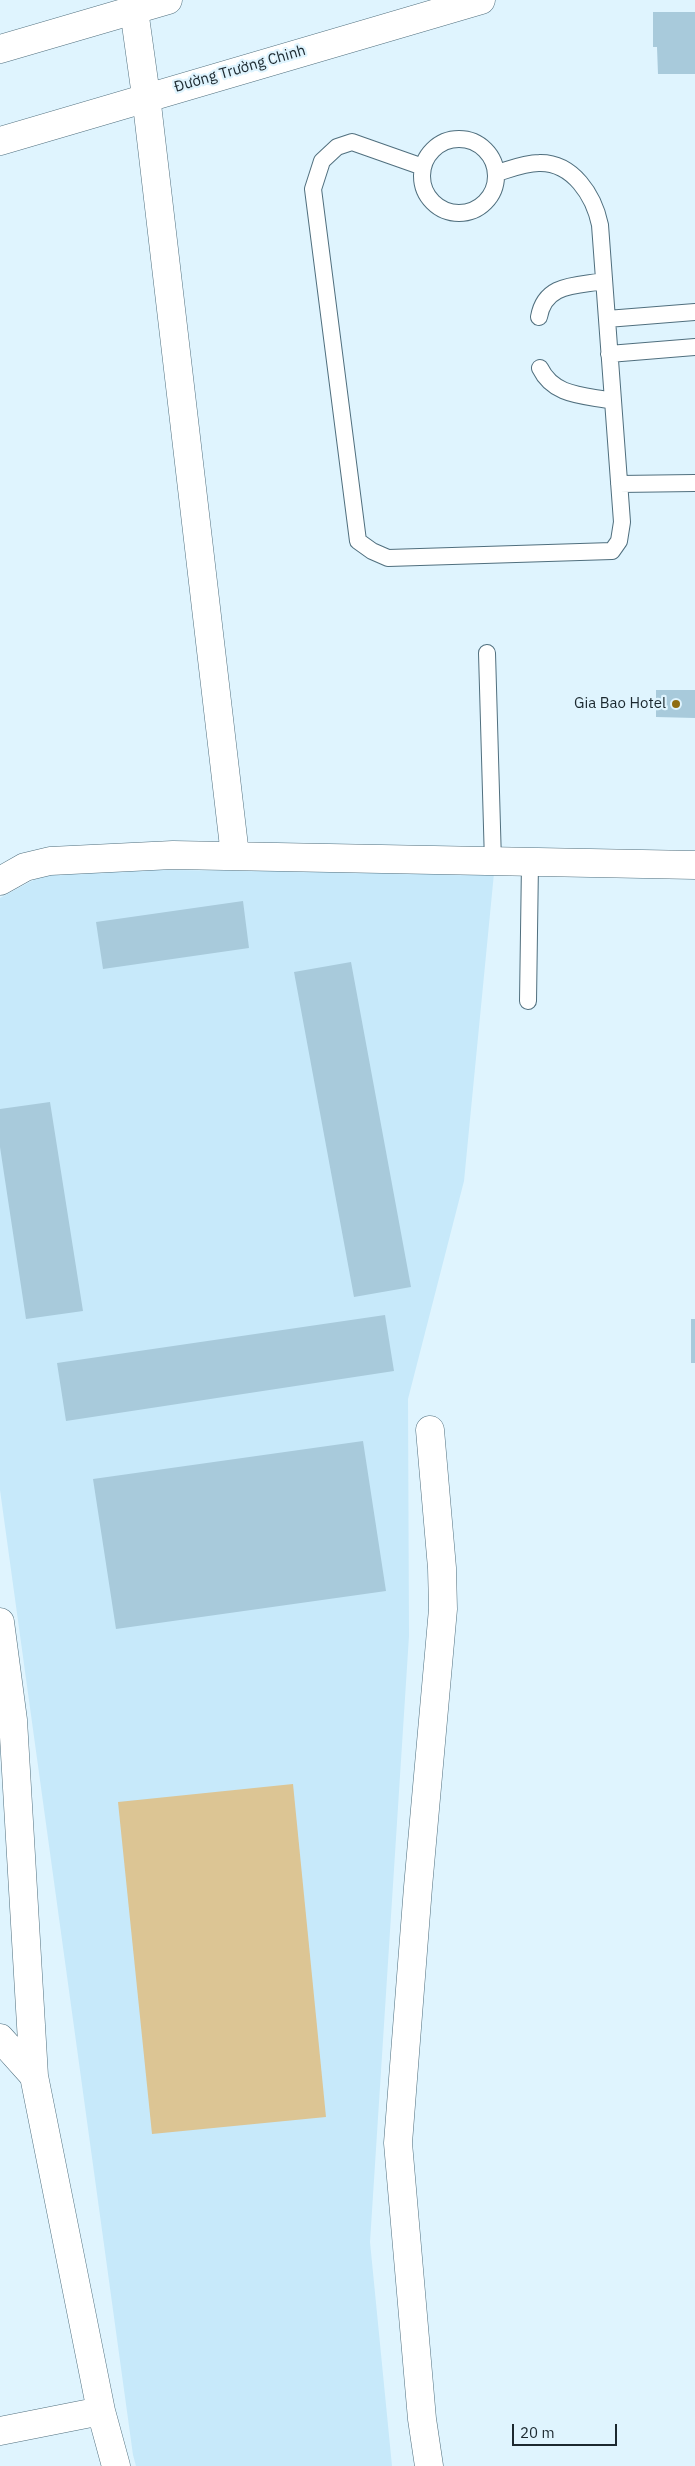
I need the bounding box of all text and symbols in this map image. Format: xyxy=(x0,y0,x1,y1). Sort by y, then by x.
street label: Đường Trường Chinh xyxy=(172,42,308,96)
place label: Gia Bao Hotel xyxy=(574,695,666,713)
marker: Gia Bao Hotel xyxy=(670,698,682,710)
scale bar xyxy=(515,2414,620,2446)
text: 20 m xyxy=(520,2423,555,2442)

